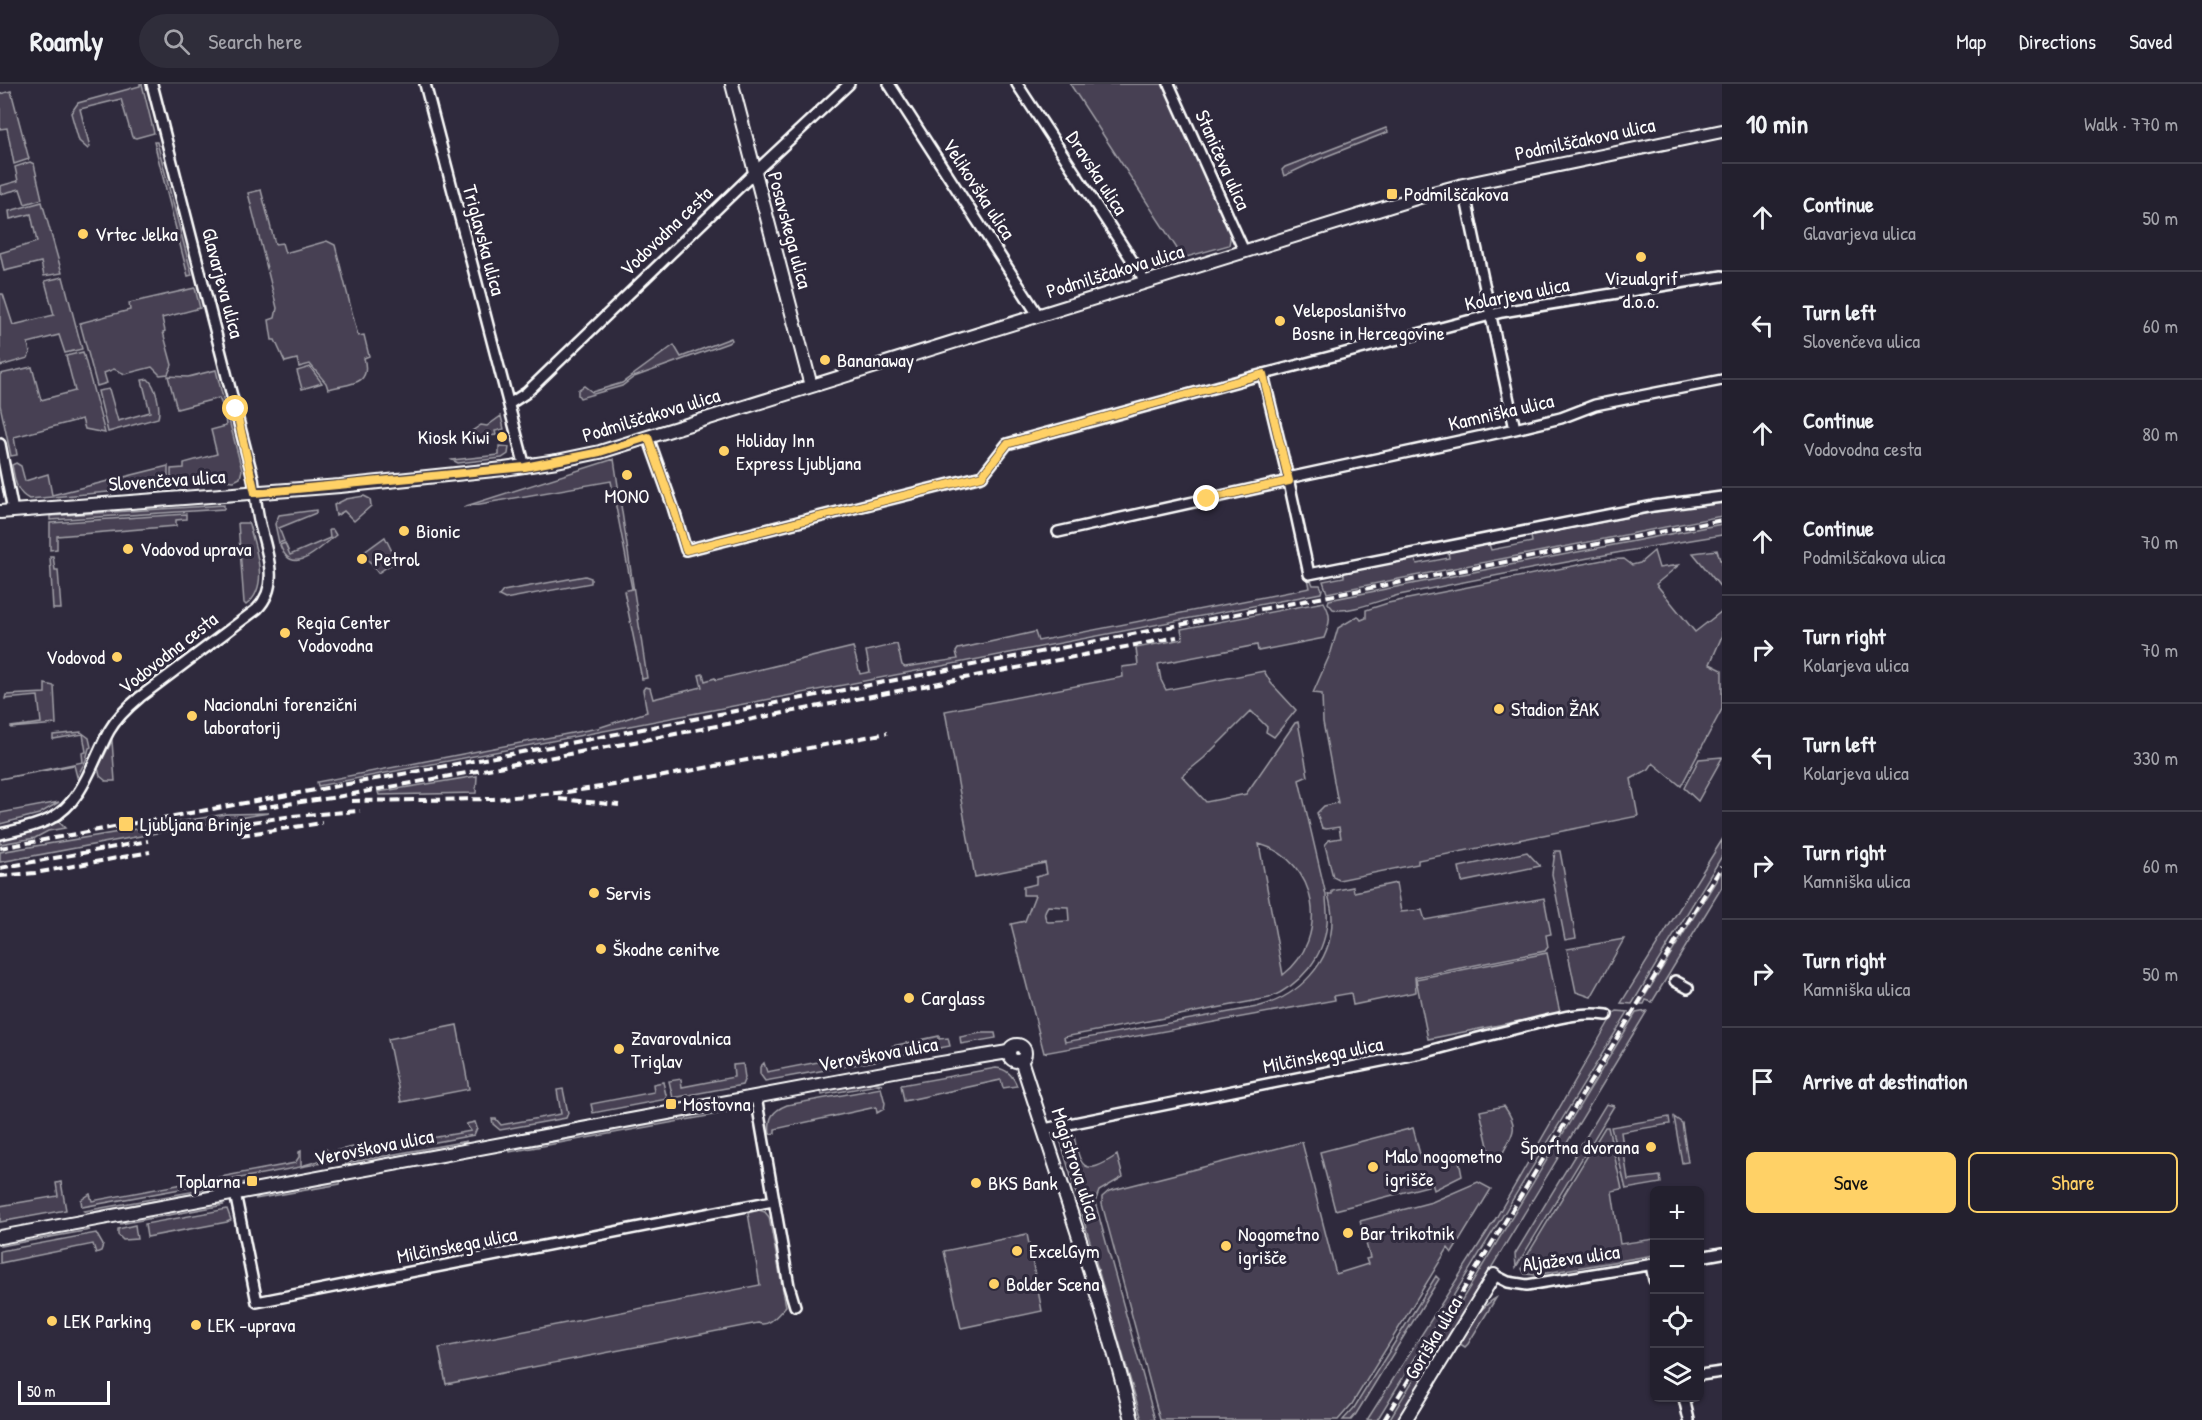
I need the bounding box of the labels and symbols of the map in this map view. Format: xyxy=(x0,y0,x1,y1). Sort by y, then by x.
street label: Staničeva ulica xyxy=(1189,105,1258,214)
street label: Podmilščakova ulica xyxy=(1512,110,1657,167)
street label: Dravska ulica xyxy=(1060,126,1135,220)
street label: Velikovška ulica xyxy=(937,133,1022,245)
street label: Posavskega ulica xyxy=(762,168,819,291)
street label: Vodovodna cesta xyxy=(614,180,718,282)
place label: Podmilščakova xyxy=(1404,180,1509,207)
street label: Triglavska ulica xyxy=(457,182,512,298)
marker: Podmilščakova xyxy=(1385,187,1399,201)
place label: Vrtec Jelka xyxy=(95,220,178,247)
street label: Glavarjeva ulica xyxy=(196,225,251,341)
marker: Vrtec Jelka xyxy=(76,227,90,241)
street label: Podmilščakova ulica xyxy=(1043,237,1187,304)
marker: Vizualgrif d.o.o. xyxy=(1634,250,1648,264)
place label: Vizualgrif d.o.o. xyxy=(1604,264,1678,314)
street label: Kolarjeva ulica xyxy=(1462,270,1572,317)
place label: Veleposlaništvo Bosne in Hercegovine xyxy=(1292,296,1445,346)
marker: Veleposlaništvo Bosne in Hercegovine xyxy=(1273,314,1287,328)
place label: Bananaway xyxy=(837,346,914,373)
marker: Bananaway xyxy=(818,353,832,367)
street label: Podmilščakova ulica xyxy=(579,381,723,448)
street label: Kamniška ulica xyxy=(1446,386,1556,437)
route start xyxy=(222,395,248,421)
place label: Kiosk Kiwi xyxy=(418,423,490,450)
place label: Holiday Inn Express Ljubljana xyxy=(736,426,861,476)
marker: Kiosk Kiwi xyxy=(495,430,509,444)
marker: Holiday Inn Express Ljubljana xyxy=(717,444,731,458)
street label: Slovenčeva ulica xyxy=(108,462,226,497)
marker: MONO xyxy=(620,468,634,482)
place label: MONO xyxy=(605,482,649,509)
route end xyxy=(1193,485,1219,511)
place label: Bionic xyxy=(416,517,460,544)
marker: Bionic xyxy=(397,524,411,538)
place label: Vodovod uprava xyxy=(140,535,252,562)
marker: Vodovod uprava xyxy=(121,542,135,556)
place label: Petrol xyxy=(374,545,420,572)
marker: Petrol xyxy=(355,552,369,566)
street label: Vodovodna cesta xyxy=(113,605,223,700)
place label: Regia Center Vodovodna xyxy=(297,608,391,658)
marker: Regia Center Vodovodna xyxy=(278,626,292,640)
place label: Vodovod xyxy=(46,643,105,670)
marker: Vodovod xyxy=(110,650,124,664)
place label: Nacionalni forenzični laboratorij xyxy=(204,690,357,740)
place label: Stadion ŽAK xyxy=(1511,695,1600,722)
marker: Stadion ŽAK xyxy=(1492,702,1506,716)
marker: Nacionalni forenzični laboratorij xyxy=(185,709,199,723)
place label: Ljubljana Brinje xyxy=(140,810,252,837)
marker: Ljubljana Brinje xyxy=(117,815,135,833)
place label: Servis xyxy=(606,879,651,906)
marker: Servis xyxy=(587,886,601,900)
place label: Škodne cenitve xyxy=(613,935,720,962)
marker: Škodne cenitve xyxy=(594,942,608,956)
place label: Carglass xyxy=(921,984,985,1011)
marker: Carglass xyxy=(902,991,916,1005)
place label: Zavarovalnica Triglav xyxy=(631,1024,731,1074)
street label: Verovškova ulica xyxy=(816,1030,940,1077)
street label: Milčinskega ulica xyxy=(1261,1030,1385,1079)
marker: Zavarovalnica Triglav xyxy=(612,1042,626,1056)
place label: Mostovna xyxy=(683,1090,751,1117)
marker: Mostovna xyxy=(664,1097,678,1111)
street label: Magistrova ulica xyxy=(1046,1104,1107,1224)
street label: Verovškova ulica xyxy=(312,1122,436,1171)
place label: Športna dvorana xyxy=(1521,1133,1639,1160)
marker: Športna dvorana xyxy=(1644,1140,1658,1154)
place label: Malo nogometno igrišče xyxy=(1385,1142,1502,1192)
marker: Malo nogometno igrišče xyxy=(1366,1160,1380,1174)
place label: Toplarna xyxy=(176,1167,240,1194)
place label: BKS Bank xyxy=(988,1169,1058,1196)
marker: Toplarna xyxy=(245,1174,259,1188)
marker: BKS Bank xyxy=(969,1176,983,1190)
place label: Bar trikotnik xyxy=(1360,1219,1454,1246)
street label: Milčinskega ulica xyxy=(395,1220,519,1269)
place label: Nogometno igrišče xyxy=(1238,1220,1319,1270)
marker: Bar trikotnik xyxy=(1341,1226,1355,1240)
place label: ExcelGym xyxy=(1029,1237,1100,1264)
street label: Aljaževa ulica xyxy=(1521,1237,1621,1278)
marker: Nogometno igrišče xyxy=(1219,1239,1233,1253)
marker: ExcelGym xyxy=(1010,1244,1024,1258)
place label: Bolder Scena xyxy=(1006,1270,1100,1297)
marker: Bolder Scena xyxy=(987,1277,1001,1291)
street label: Goriška ulica xyxy=(1397,1291,1468,1384)
place label: LEK Parking xyxy=(64,1307,151,1334)
place label: LEK -uprava xyxy=(208,1311,296,1338)
marker: LEK Parking xyxy=(45,1314,59,1328)
marker: LEK -uprava xyxy=(189,1318,203,1332)
scale bar xyxy=(18,1378,110,1406)

